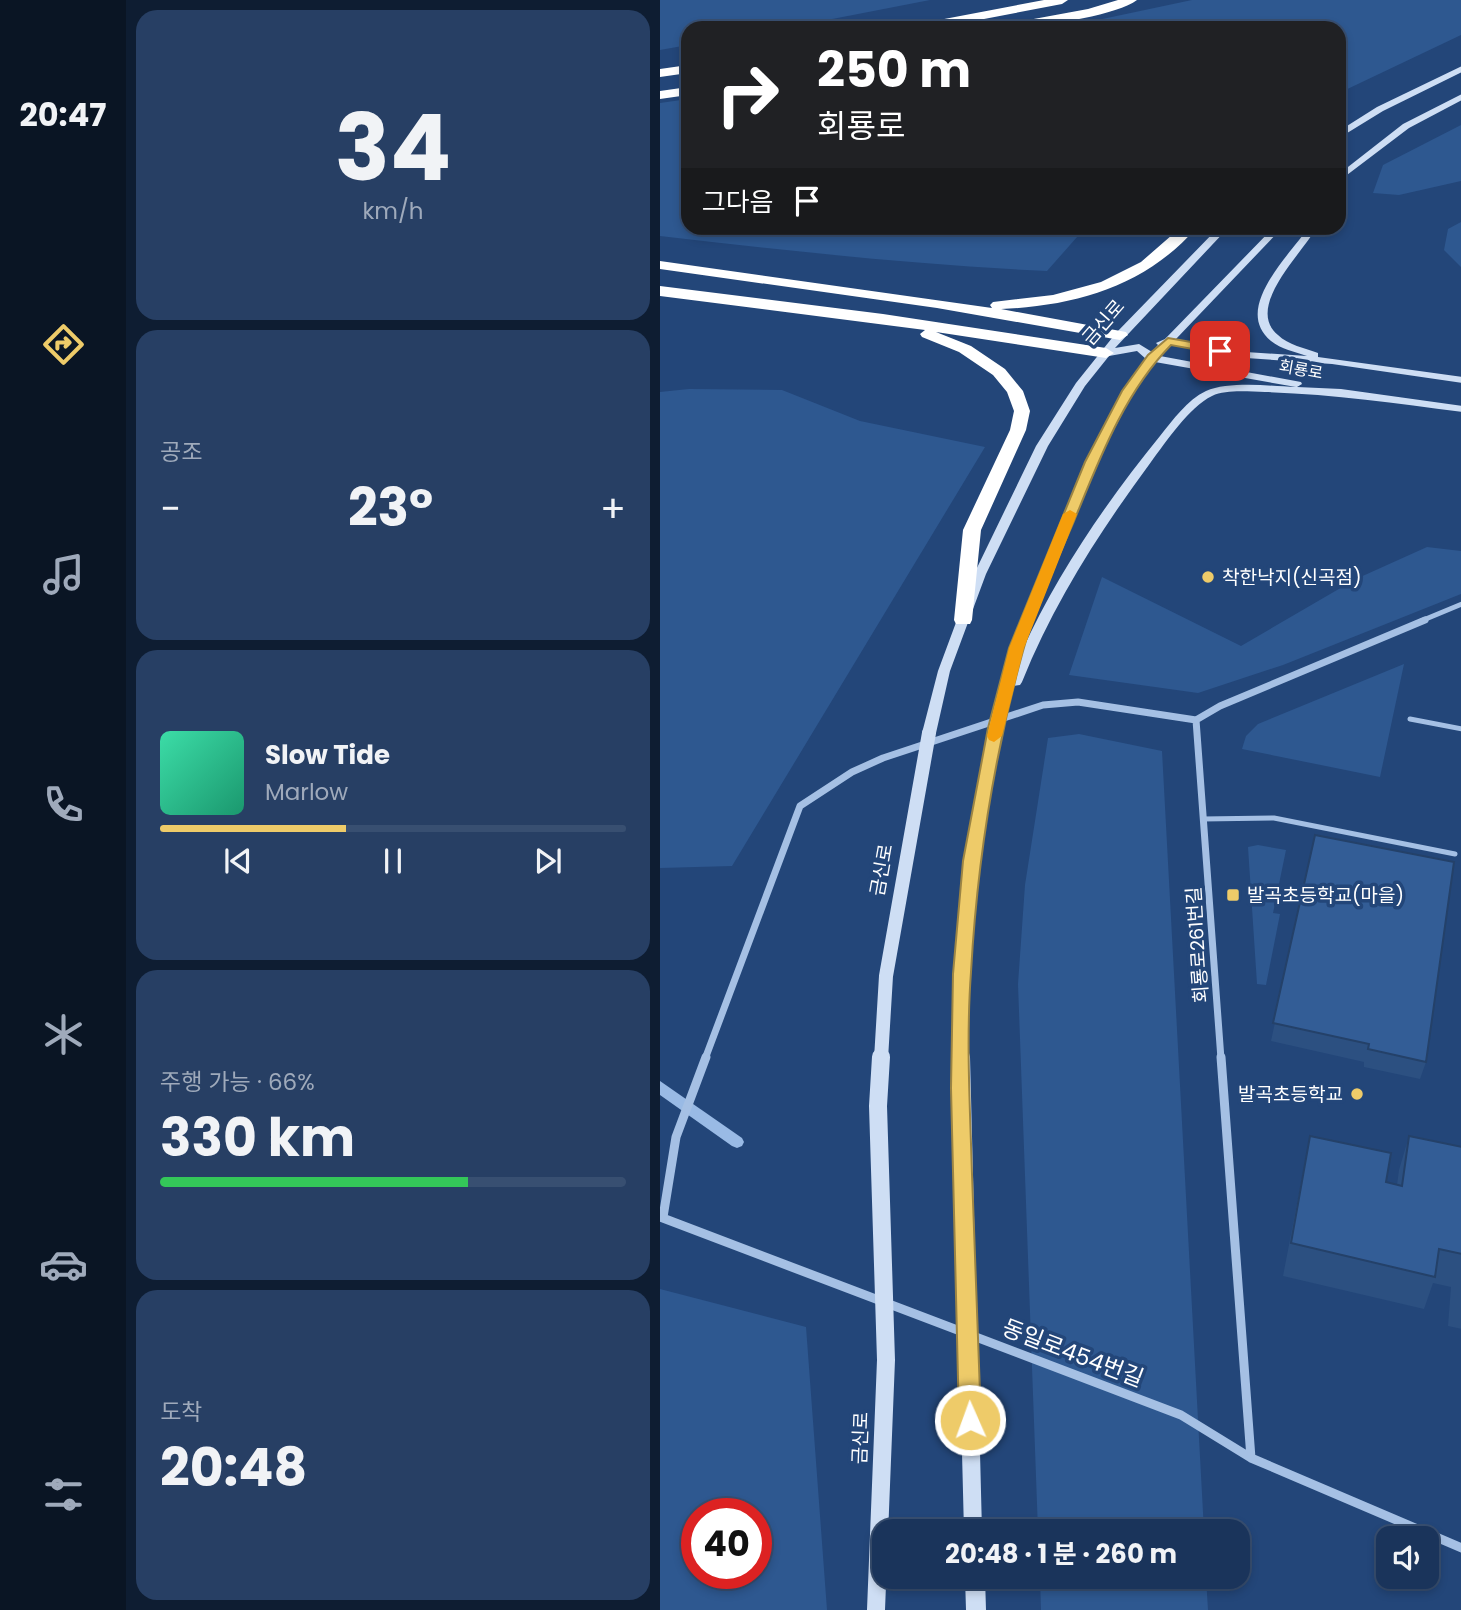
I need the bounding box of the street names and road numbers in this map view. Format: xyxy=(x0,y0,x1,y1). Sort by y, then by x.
street label: 금신로 xyxy=(1076,294,1131,351)
street label: 회룡로 xyxy=(1277,354,1325,385)
street label: 금신로 xyxy=(864,842,899,898)
street label: 회룡로261번길 xyxy=(1180,886,1215,1004)
street label: 동일로454번길 xyxy=(998,1311,1148,1395)
street label: 금신로 xyxy=(846,1411,875,1465)

